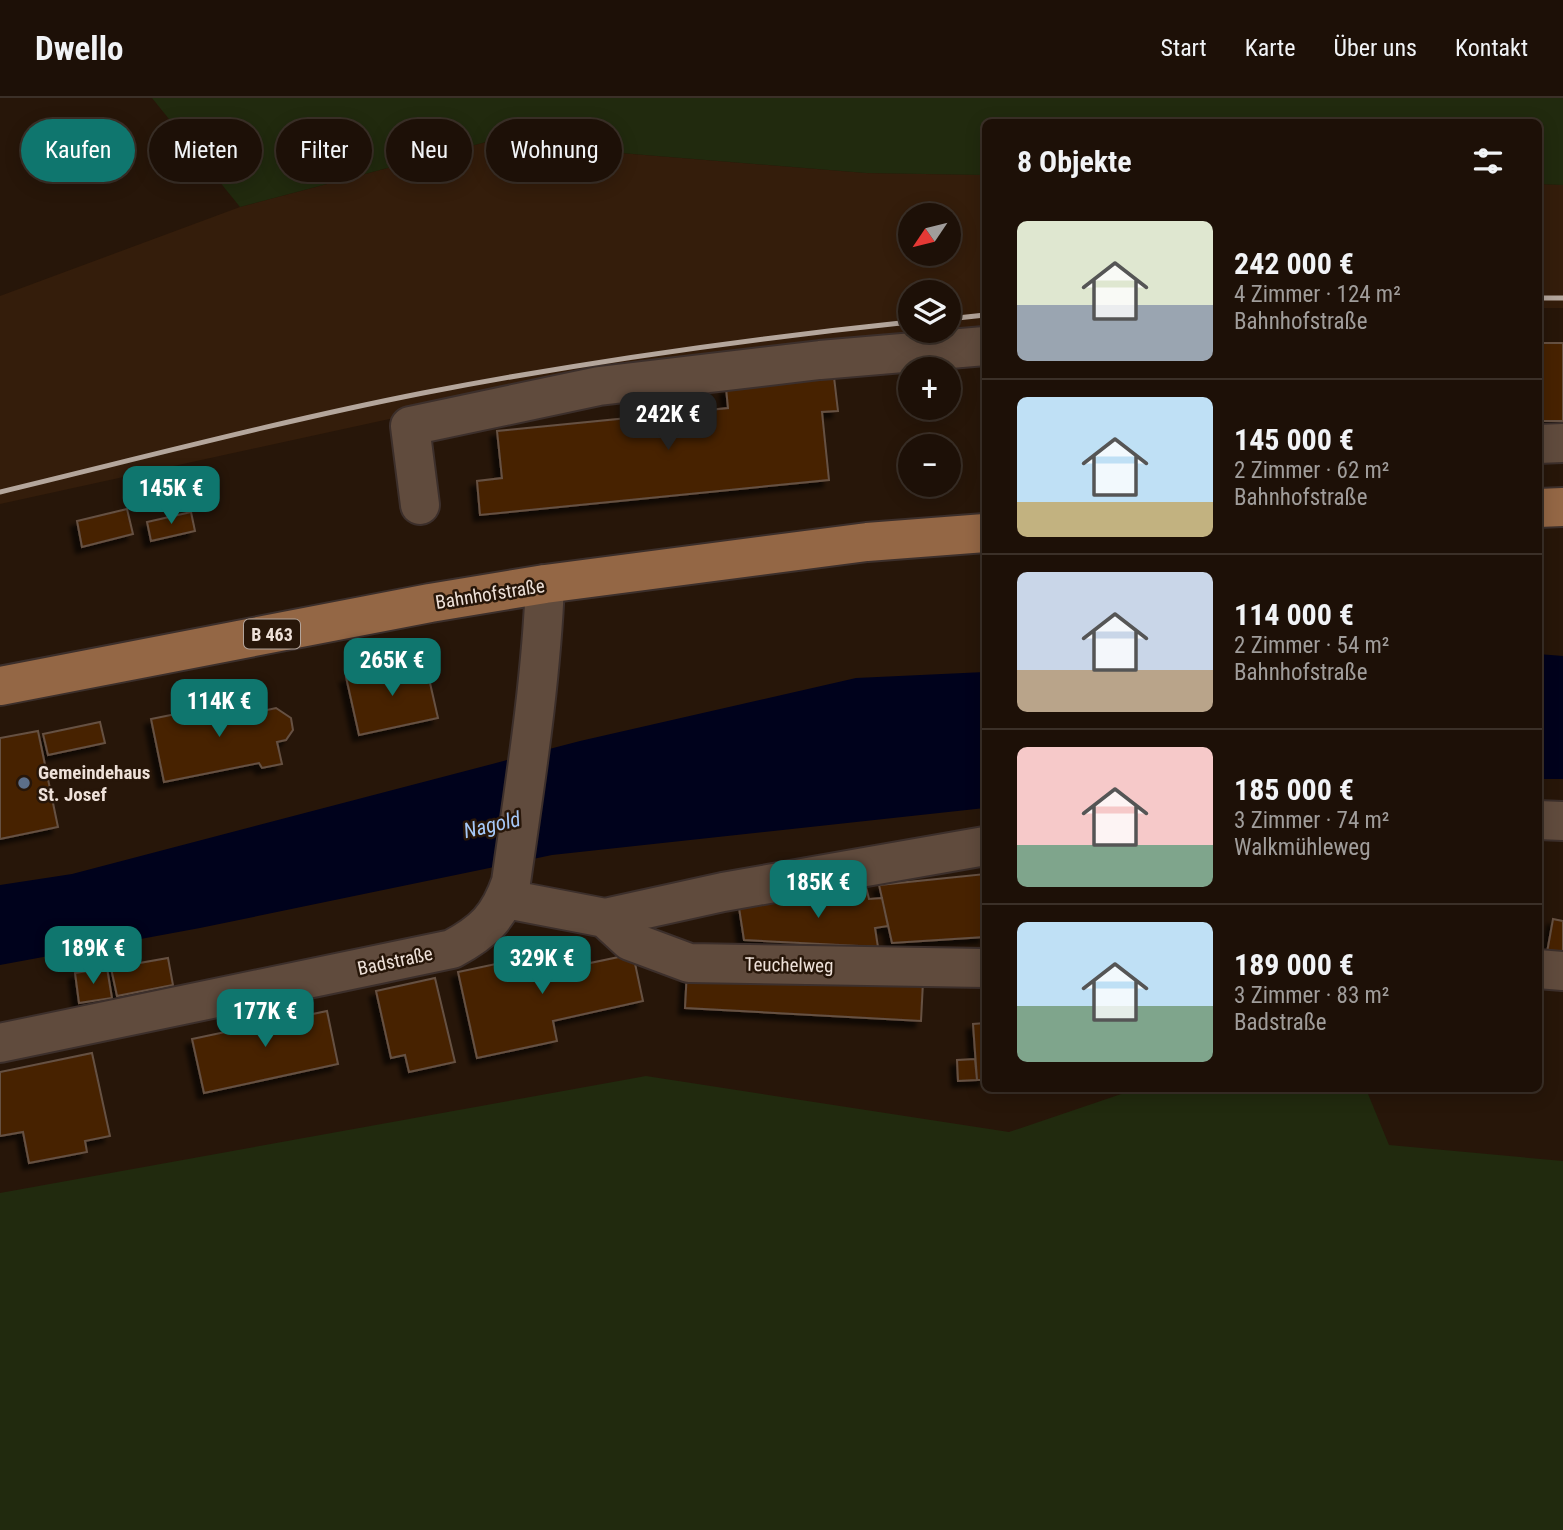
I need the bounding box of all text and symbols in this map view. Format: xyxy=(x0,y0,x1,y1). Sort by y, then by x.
text: Dwello xyxy=(35,29,123,68)
text: Start xyxy=(1161,34,1207,62)
text: Karte xyxy=(1245,34,1295,62)
text: Über uns xyxy=(1333,34,1417,62)
text: Kontakt xyxy=(1455,34,1528,62)
chip: Kaufen xyxy=(21,119,135,182)
chip: Mieten xyxy=(149,119,262,182)
chip: Filter xyxy=(276,119,372,182)
chip: Neu xyxy=(386,119,472,182)
chip: Wohnung xyxy=(486,119,622,182)
icon: filters xyxy=(1469,142,1507,180)
text: 8 Objekte xyxy=(1017,144,1132,179)
north arrow xyxy=(898,203,961,266)
map controls xyxy=(898,203,961,497)
text: 242 000 € xyxy=(1234,246,1354,281)
icon: home xyxy=(1073,249,1157,333)
button: layers xyxy=(898,280,961,343)
text: 4 Zimmer · 124 m² xyxy=(1234,281,1401,308)
text: Bahnhofstraße xyxy=(1234,308,1367,335)
button: + xyxy=(898,357,961,420)
pin: 242K € xyxy=(611,392,725,452)
text: 242K € xyxy=(636,401,700,428)
text: 145 000 € xyxy=(1234,422,1354,457)
icon: home xyxy=(1073,425,1157,509)
button: − xyxy=(898,434,961,497)
text: 2 Zimmer · 62 m² xyxy=(1234,457,1389,484)
pin: 145K € xyxy=(114,466,228,526)
text: 145K € xyxy=(139,475,203,502)
text: Bahnhofstraße xyxy=(1234,484,1367,511)
street label: Bahnhofstraße xyxy=(434,574,546,614)
text: 114 000 € xyxy=(1234,597,1354,632)
icon: home xyxy=(1073,600,1157,684)
road number: B 463 xyxy=(244,620,300,648)
text: 2 Zimmer · 54 m² xyxy=(1234,632,1389,659)
pin: 265K € xyxy=(335,638,449,698)
text: 265K € xyxy=(360,647,424,674)
text: Bahnhofstraße xyxy=(1234,659,1367,686)
pin: 114K € xyxy=(162,680,276,739)
text: 114K € xyxy=(187,688,251,715)
place label: Gemeindehaus St. Josef xyxy=(38,761,150,806)
text: 185 000 € xyxy=(1234,772,1354,807)
marker: Gemeindehaus St. Josef xyxy=(16,775,32,791)
icon: home xyxy=(1073,775,1157,859)
water label: Nagold xyxy=(461,807,524,843)
text: 3 Zimmer · 74 m² xyxy=(1234,807,1389,834)
text: Walkmühleweg xyxy=(1234,834,1370,861)
pin: 185K € xyxy=(761,860,875,920)
text: 185K € xyxy=(786,869,850,896)
pin: 189K € xyxy=(36,926,150,986)
text: 189K € xyxy=(61,935,125,962)
pin: 329K € xyxy=(485,936,599,996)
street label: Badstraße xyxy=(355,942,435,980)
text: 329K € xyxy=(510,945,574,972)
text: 189 000 € xyxy=(1234,947,1354,982)
icon: home xyxy=(1073,950,1157,1034)
street label: Teuchelweg xyxy=(744,953,834,977)
text: 3 Zimmer · 83 m² xyxy=(1234,982,1389,1009)
pin: 177K € xyxy=(208,990,322,1049)
text: 177K € xyxy=(233,998,297,1025)
text: Badstraße xyxy=(1234,1009,1327,1036)

